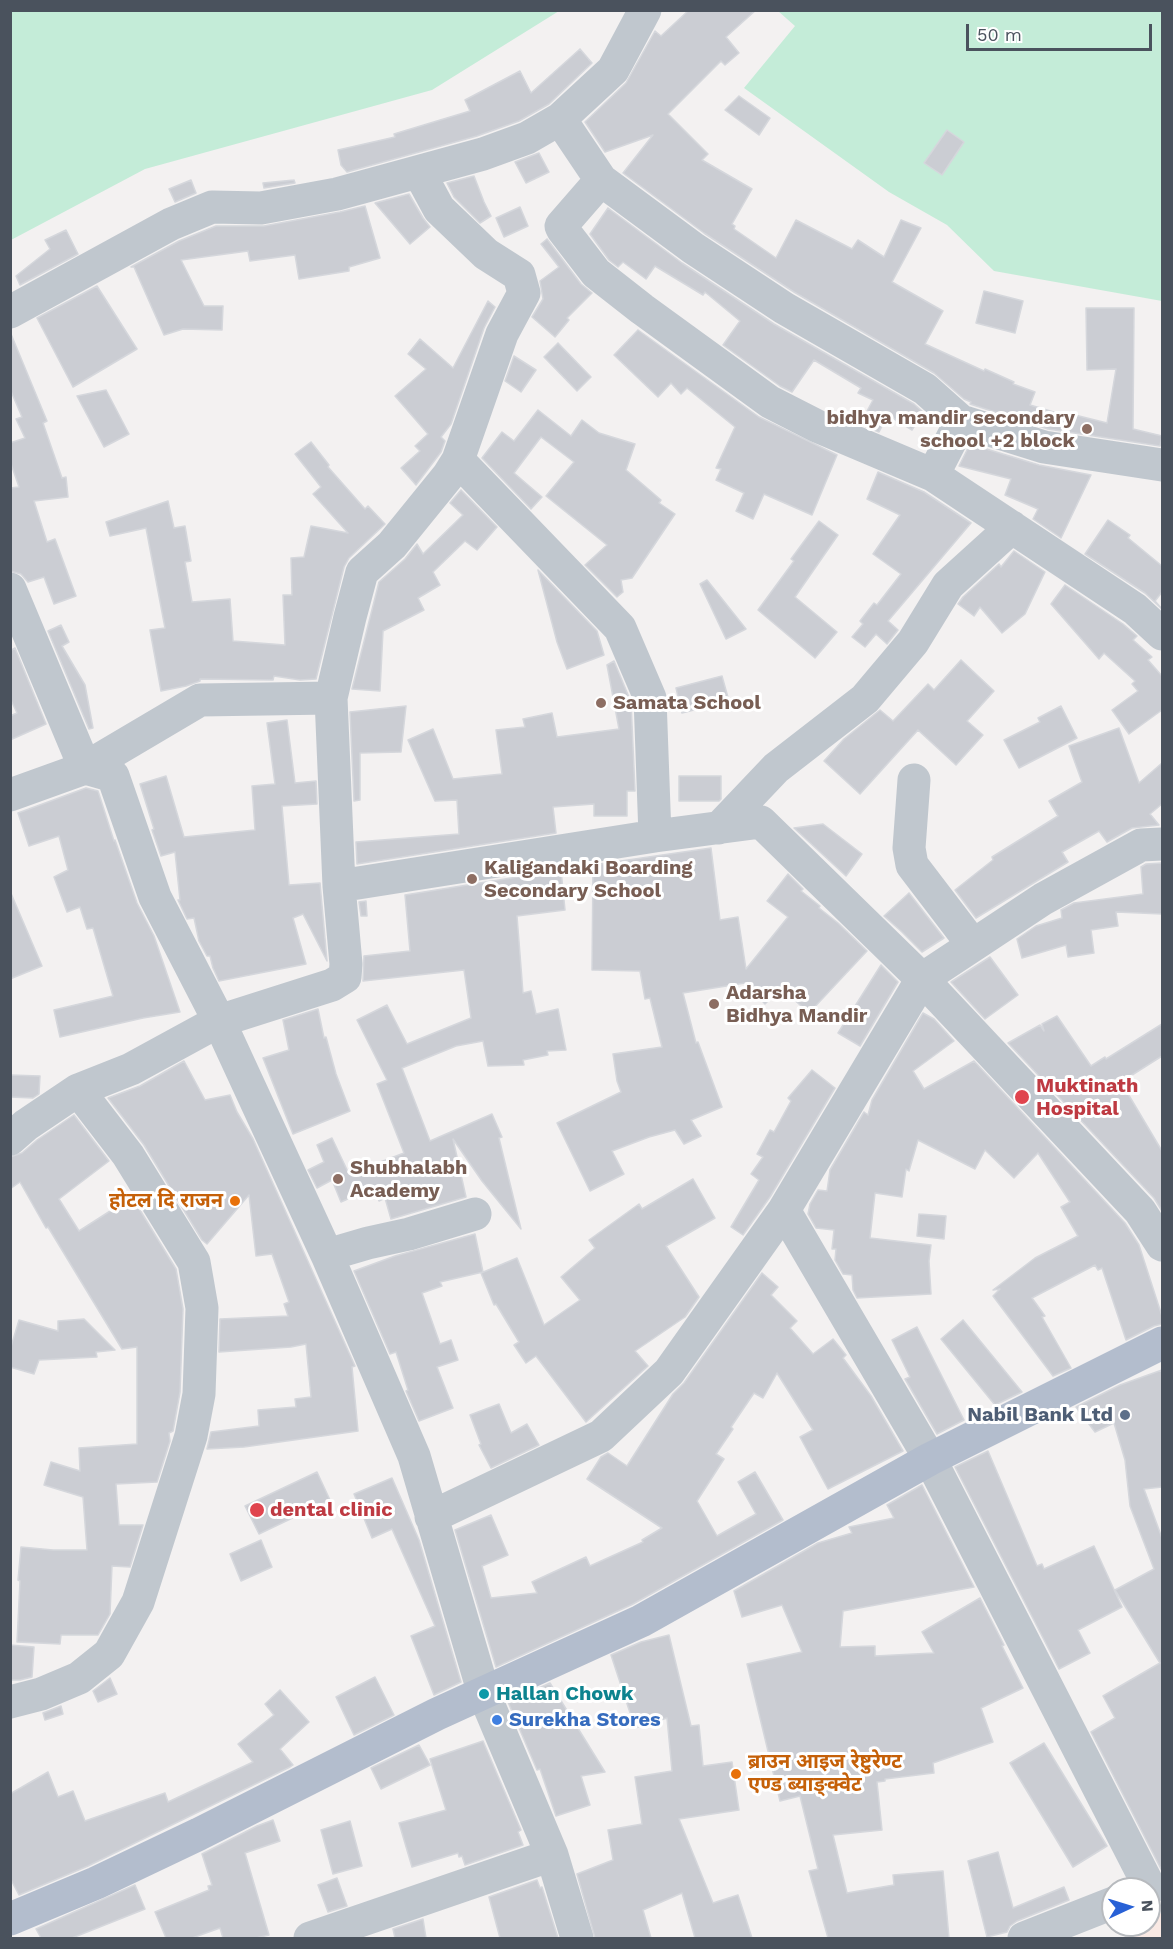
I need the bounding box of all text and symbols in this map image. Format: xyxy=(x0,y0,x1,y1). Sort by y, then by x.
scale bar xyxy=(969,12,1155,50)
text: 50 m xyxy=(977,24,1022,45)
place label: bidhya mandir secondary school +2 block xyxy=(826,406,1075,453)
marker: bidhya mandir secondary school +2 block xyxy=(1080,422,1094,436)
place label: Samata School xyxy=(613,691,761,715)
marker: Samata School xyxy=(594,696,608,710)
place label: Kaligandaki Boarding Secondary School xyxy=(484,856,693,903)
marker: Kaligandaki Boarding Secondary School xyxy=(465,872,479,886)
place label: Adarsha Bidhya Mandir xyxy=(726,981,867,1028)
marker: Adarsha Bidhya Mandir xyxy=(707,997,721,1011)
place label: Muktinath Hospital xyxy=(1036,1074,1138,1121)
marker: Muktinath Hospital xyxy=(1013,1088,1031,1106)
place label: Shubhalabh Academy xyxy=(350,1156,467,1203)
marker: Shubhalabh Academy xyxy=(331,1172,345,1186)
place label: होटल दि राजन xyxy=(109,1189,223,1213)
marker: होटल दि राजन xyxy=(228,1194,242,1208)
place label: Nabil Bank Ltd xyxy=(967,1403,1113,1427)
marker: Nabil Bank Ltd xyxy=(1118,1408,1132,1422)
place label: dental clinic xyxy=(270,1498,392,1522)
marker: dental clinic xyxy=(248,1501,266,1519)
place label: Hallan Chowk xyxy=(496,1682,633,1706)
marker: Hallan Chowk xyxy=(477,1687,491,1701)
place label: Surekha Stores xyxy=(509,1708,661,1732)
marker: Surekha Stores xyxy=(490,1713,504,1727)
place label: ब्राउन आइज रेष्टुरेण्ट एण्ड ब्याङ्क्वेट xyxy=(748,1750,902,1797)
marker: ब्राउन आइज रेष्टुरेण्ट एण्ड ब्याङ्क्वेट xyxy=(729,1767,743,1781)
north arrow xyxy=(1101,1877,1161,1937)
text: N xyxy=(1138,1899,1157,1912)

